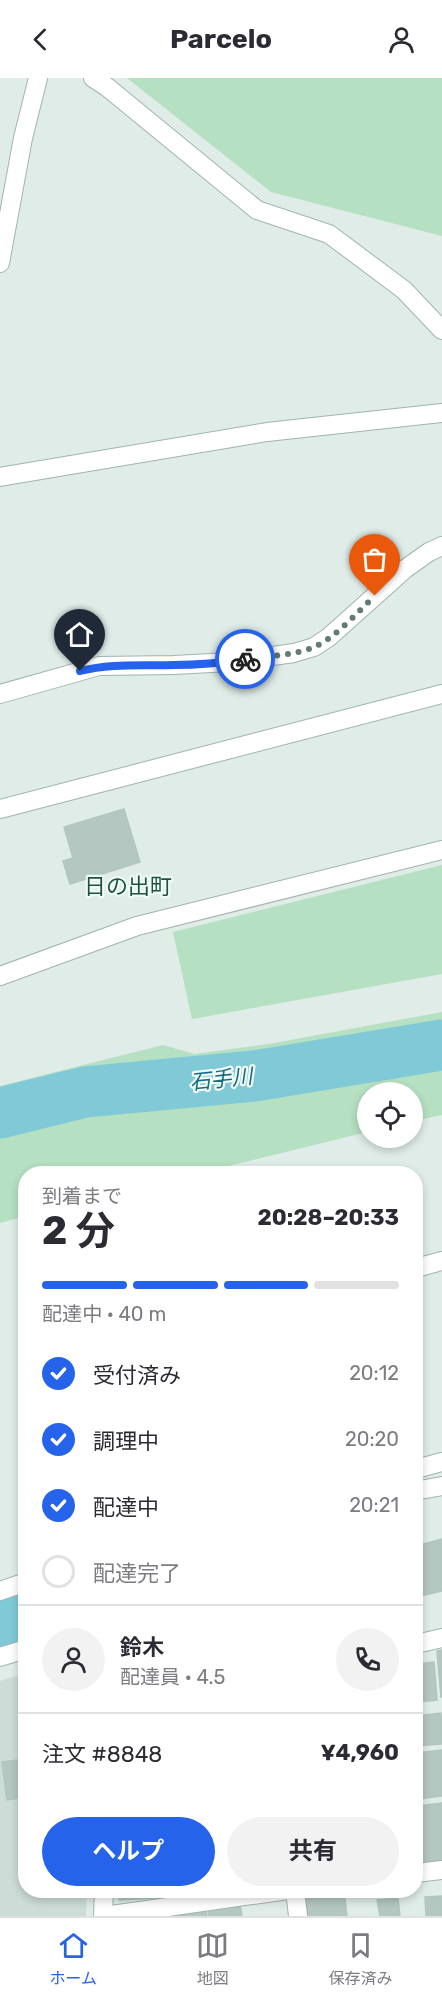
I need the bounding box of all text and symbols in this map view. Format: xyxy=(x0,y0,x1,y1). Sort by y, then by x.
icon: back xyxy=(24,23,57,56)
text: Parcelo xyxy=(170,23,272,55)
icon: person xyxy=(385,23,418,56)
pin xyxy=(349,534,400,596)
icon: bag xyxy=(358,543,391,576)
pin xyxy=(54,609,105,671)
icon: home xyxy=(63,618,96,651)
courier xyxy=(215,629,275,689)
icon: bike xyxy=(229,643,262,676)
district label: 日の出町 xyxy=(84,873,172,900)
water label: 石手川 xyxy=(188,1063,256,1095)
map controls xyxy=(357,1082,423,1148)
button: locate xyxy=(357,1082,423,1148)
text: 到着まで xyxy=(42,1184,122,1208)
text: 20:28–20:33 xyxy=(258,1204,399,1231)
text: 2 分 xyxy=(42,1208,115,1254)
text: 配達中 · 40 m xyxy=(42,1302,166,1326)
icon: check xyxy=(42,1357,75,1390)
text: 20:12 xyxy=(349,1361,399,1385)
text: 受付済み xyxy=(93,1362,181,1389)
icon: check xyxy=(42,1423,75,1456)
text: 20:20 xyxy=(345,1427,399,1451)
text: 調理中 xyxy=(93,1428,159,1455)
icon: check xyxy=(42,1489,75,1522)
text: 20:21 xyxy=(349,1493,399,1517)
text: 配達中 xyxy=(93,1494,159,1521)
text: 配達完了 xyxy=(93,1560,181,1587)
button: person xyxy=(42,1628,105,1691)
button: phone xyxy=(336,1628,399,1691)
text: 鈴木 xyxy=(120,1634,164,1661)
text: 配達員 · 4.5 xyxy=(120,1665,225,1689)
text: ¥4,960 xyxy=(320,1739,399,1766)
text: 注文 #8848 xyxy=(42,1741,162,1768)
button: ヘルプ xyxy=(42,1817,215,1886)
button: 共有 xyxy=(227,1817,399,1886)
tab: ホーム xyxy=(50,1929,97,1989)
tab: 地図 xyxy=(196,1929,229,1989)
tab: 保存済み xyxy=(328,1929,392,1989)

